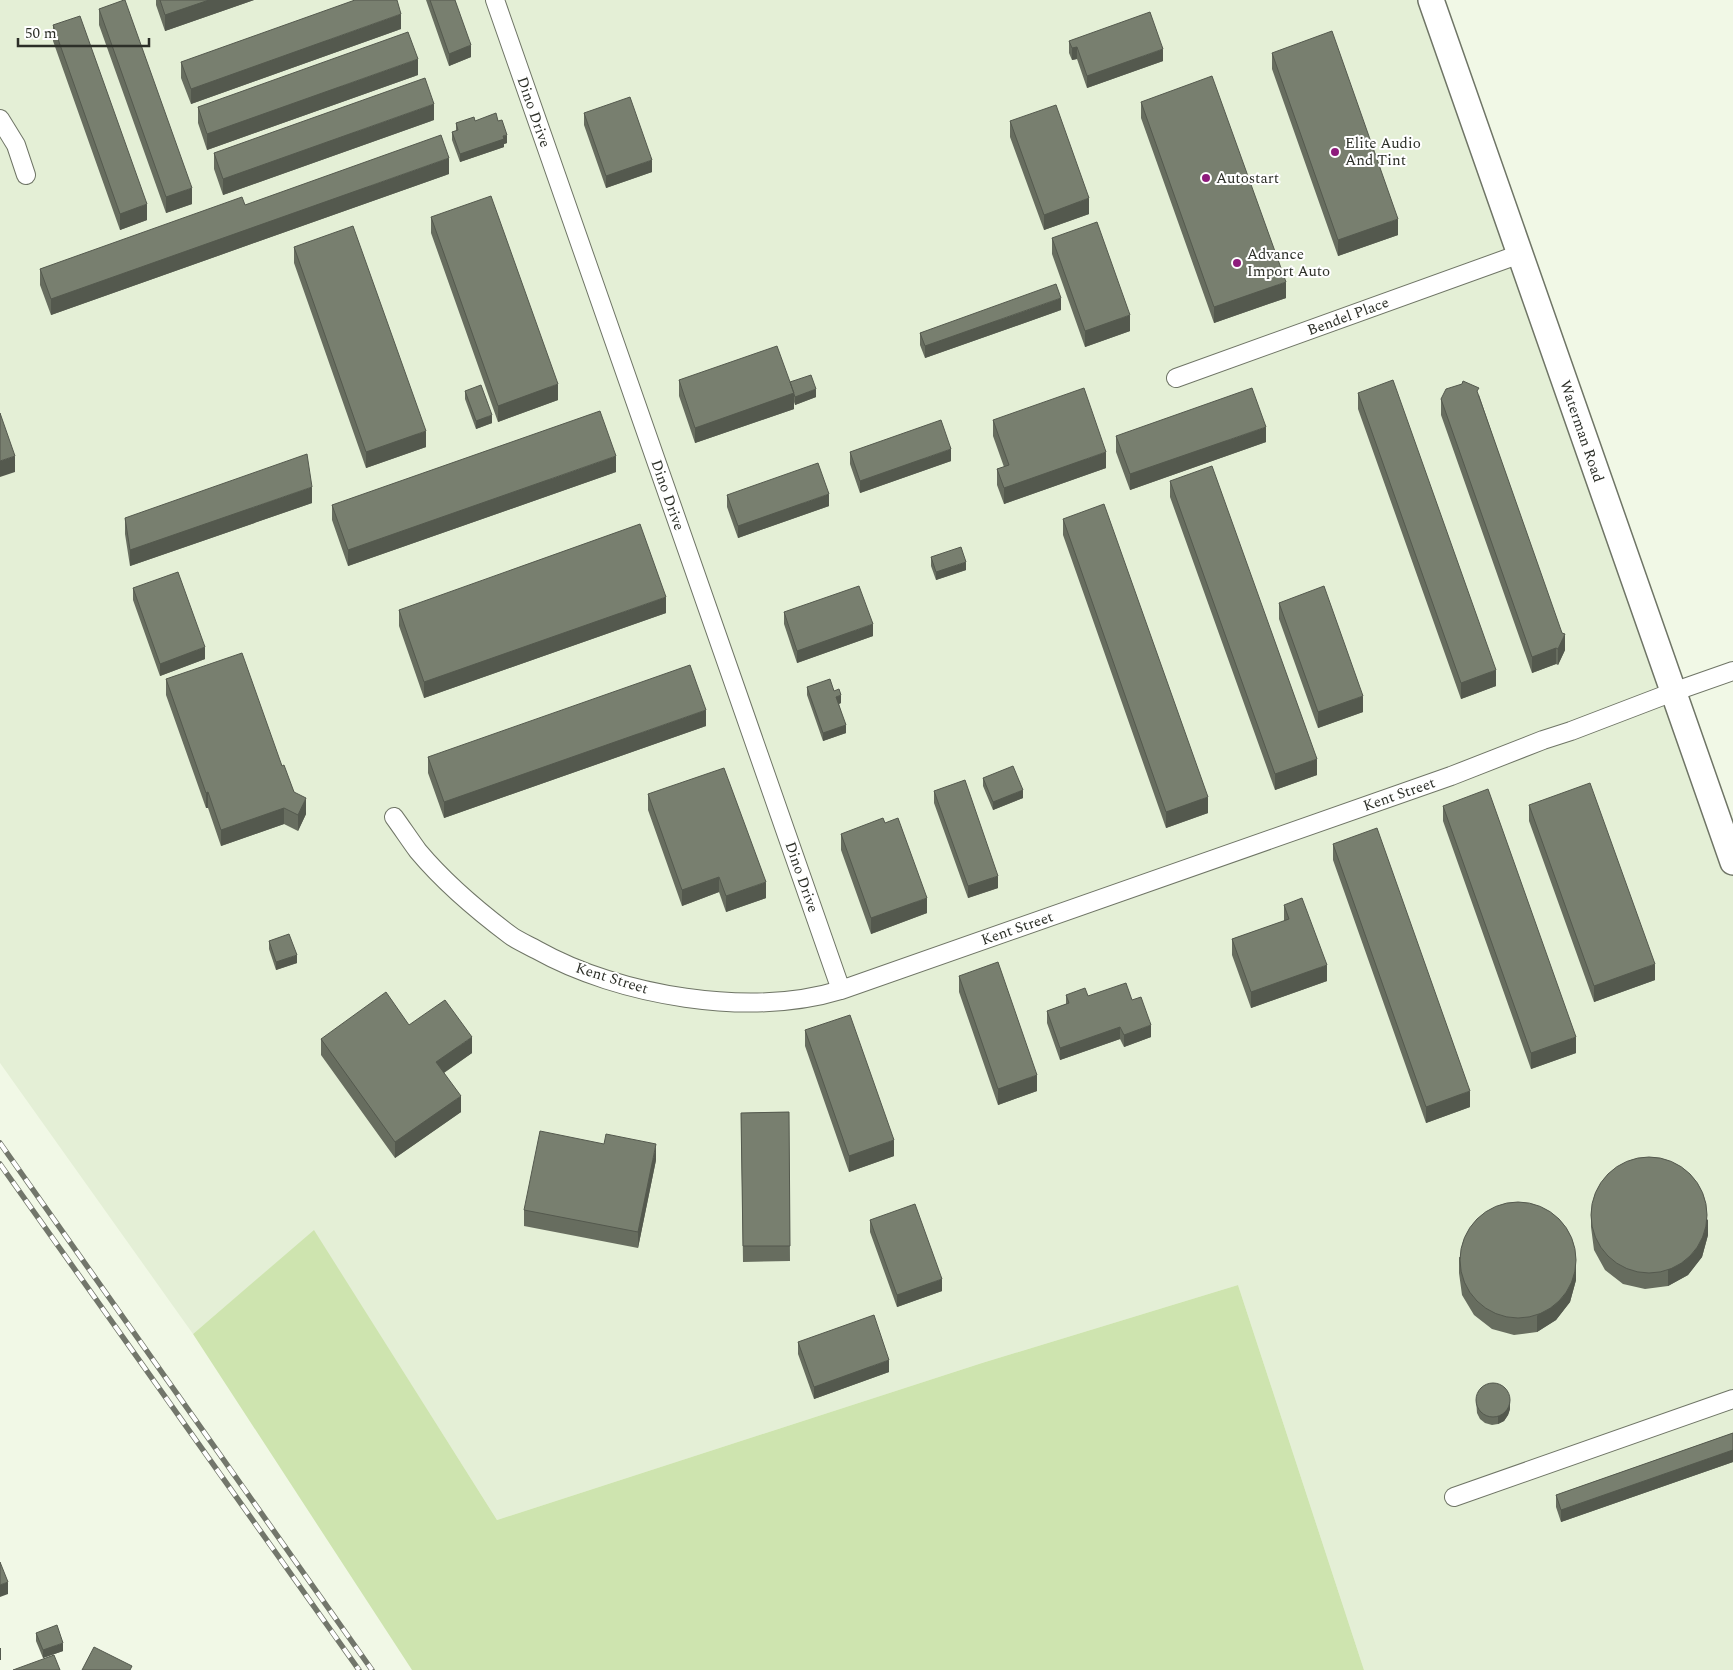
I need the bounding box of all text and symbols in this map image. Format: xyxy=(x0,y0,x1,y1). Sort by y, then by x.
scale bar xyxy=(18,15,149,47)
text: 50 m xyxy=(25,22,57,45)
street label: Dino Drive xyxy=(511,74,556,151)
place label: Elite Audio And Tint xyxy=(1345,132,1421,172)
marker: Elite Audio And Tint xyxy=(1329,146,1341,158)
place label: Autostart xyxy=(1216,167,1279,190)
marker: Autostart xyxy=(1200,172,1212,184)
place label: Advance Import Auto xyxy=(1247,243,1330,283)
marker: Advance Import Auto xyxy=(1231,257,1243,269)
street label: Bendel Place xyxy=(1304,291,1392,342)
street label: Waterman Road xyxy=(1553,377,1610,485)
street label: Dino Drive xyxy=(645,457,690,534)
street label: Kent Street xyxy=(1360,771,1438,818)
street label: Dino Drive xyxy=(779,839,824,916)
street label: Kent Street xyxy=(978,905,1056,952)
street label: Kent Street xyxy=(573,957,651,1000)

